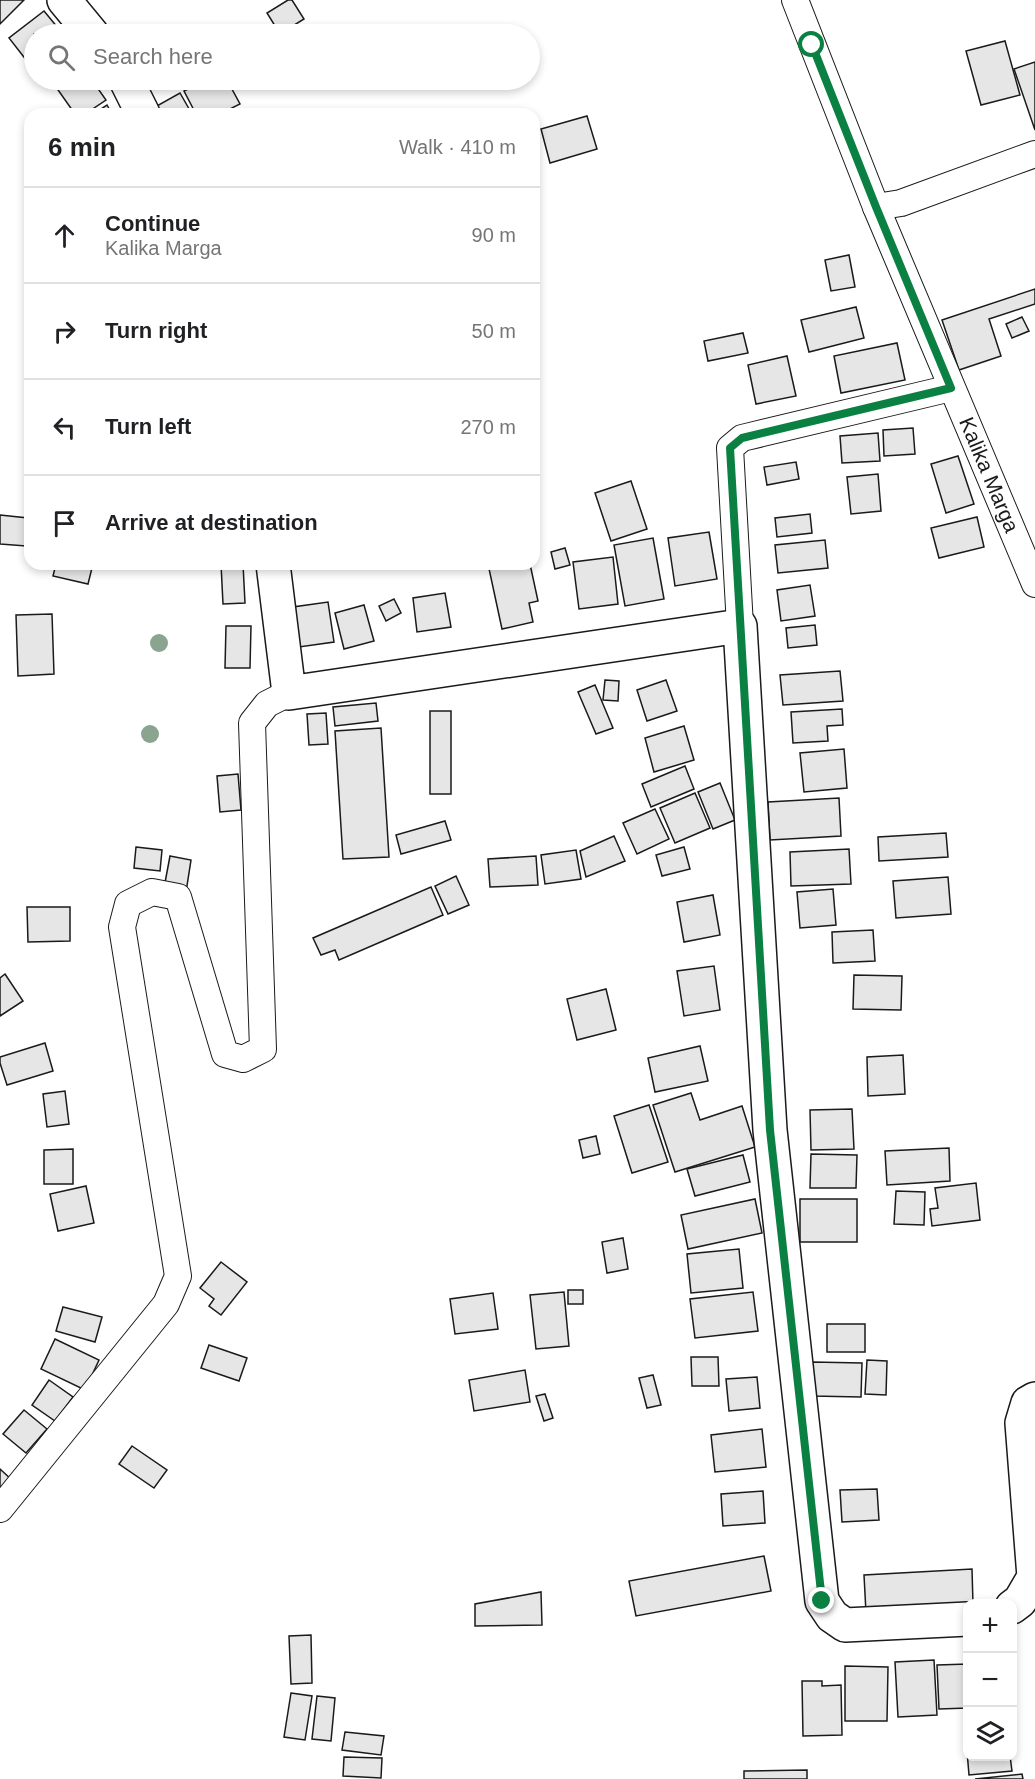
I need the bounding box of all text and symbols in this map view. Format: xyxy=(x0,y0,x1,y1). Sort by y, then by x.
search box xyxy=(24,24,540,90)
route start xyxy=(798,31,824,57)
icon: search xyxy=(45,41,78,74)
text: Search here xyxy=(93,44,213,69)
text: 6 min xyxy=(48,132,116,162)
text: Walk · 410 m xyxy=(399,136,516,158)
text: Continue xyxy=(105,211,200,236)
icon: ahead xyxy=(48,219,81,252)
text: 90 m xyxy=(472,224,516,246)
text: Kalika Marga xyxy=(105,237,222,259)
icon: right xyxy=(48,315,81,348)
text: Turn right xyxy=(105,318,207,343)
text: 50 m xyxy=(472,320,516,342)
icon: left xyxy=(48,411,81,444)
text: Turn left xyxy=(105,414,191,439)
street label: Kalika Marga xyxy=(955,414,1024,536)
text: 270 m xyxy=(460,416,516,438)
icon: arrive xyxy=(48,507,81,540)
text: Arrive at destination xyxy=(105,510,318,535)
route end xyxy=(808,1587,834,1613)
map controls xyxy=(963,1599,1017,1761)
button: + xyxy=(963,1599,1017,1653)
button: − xyxy=(963,1653,1017,1707)
button: layers xyxy=(963,1707,1017,1761)

